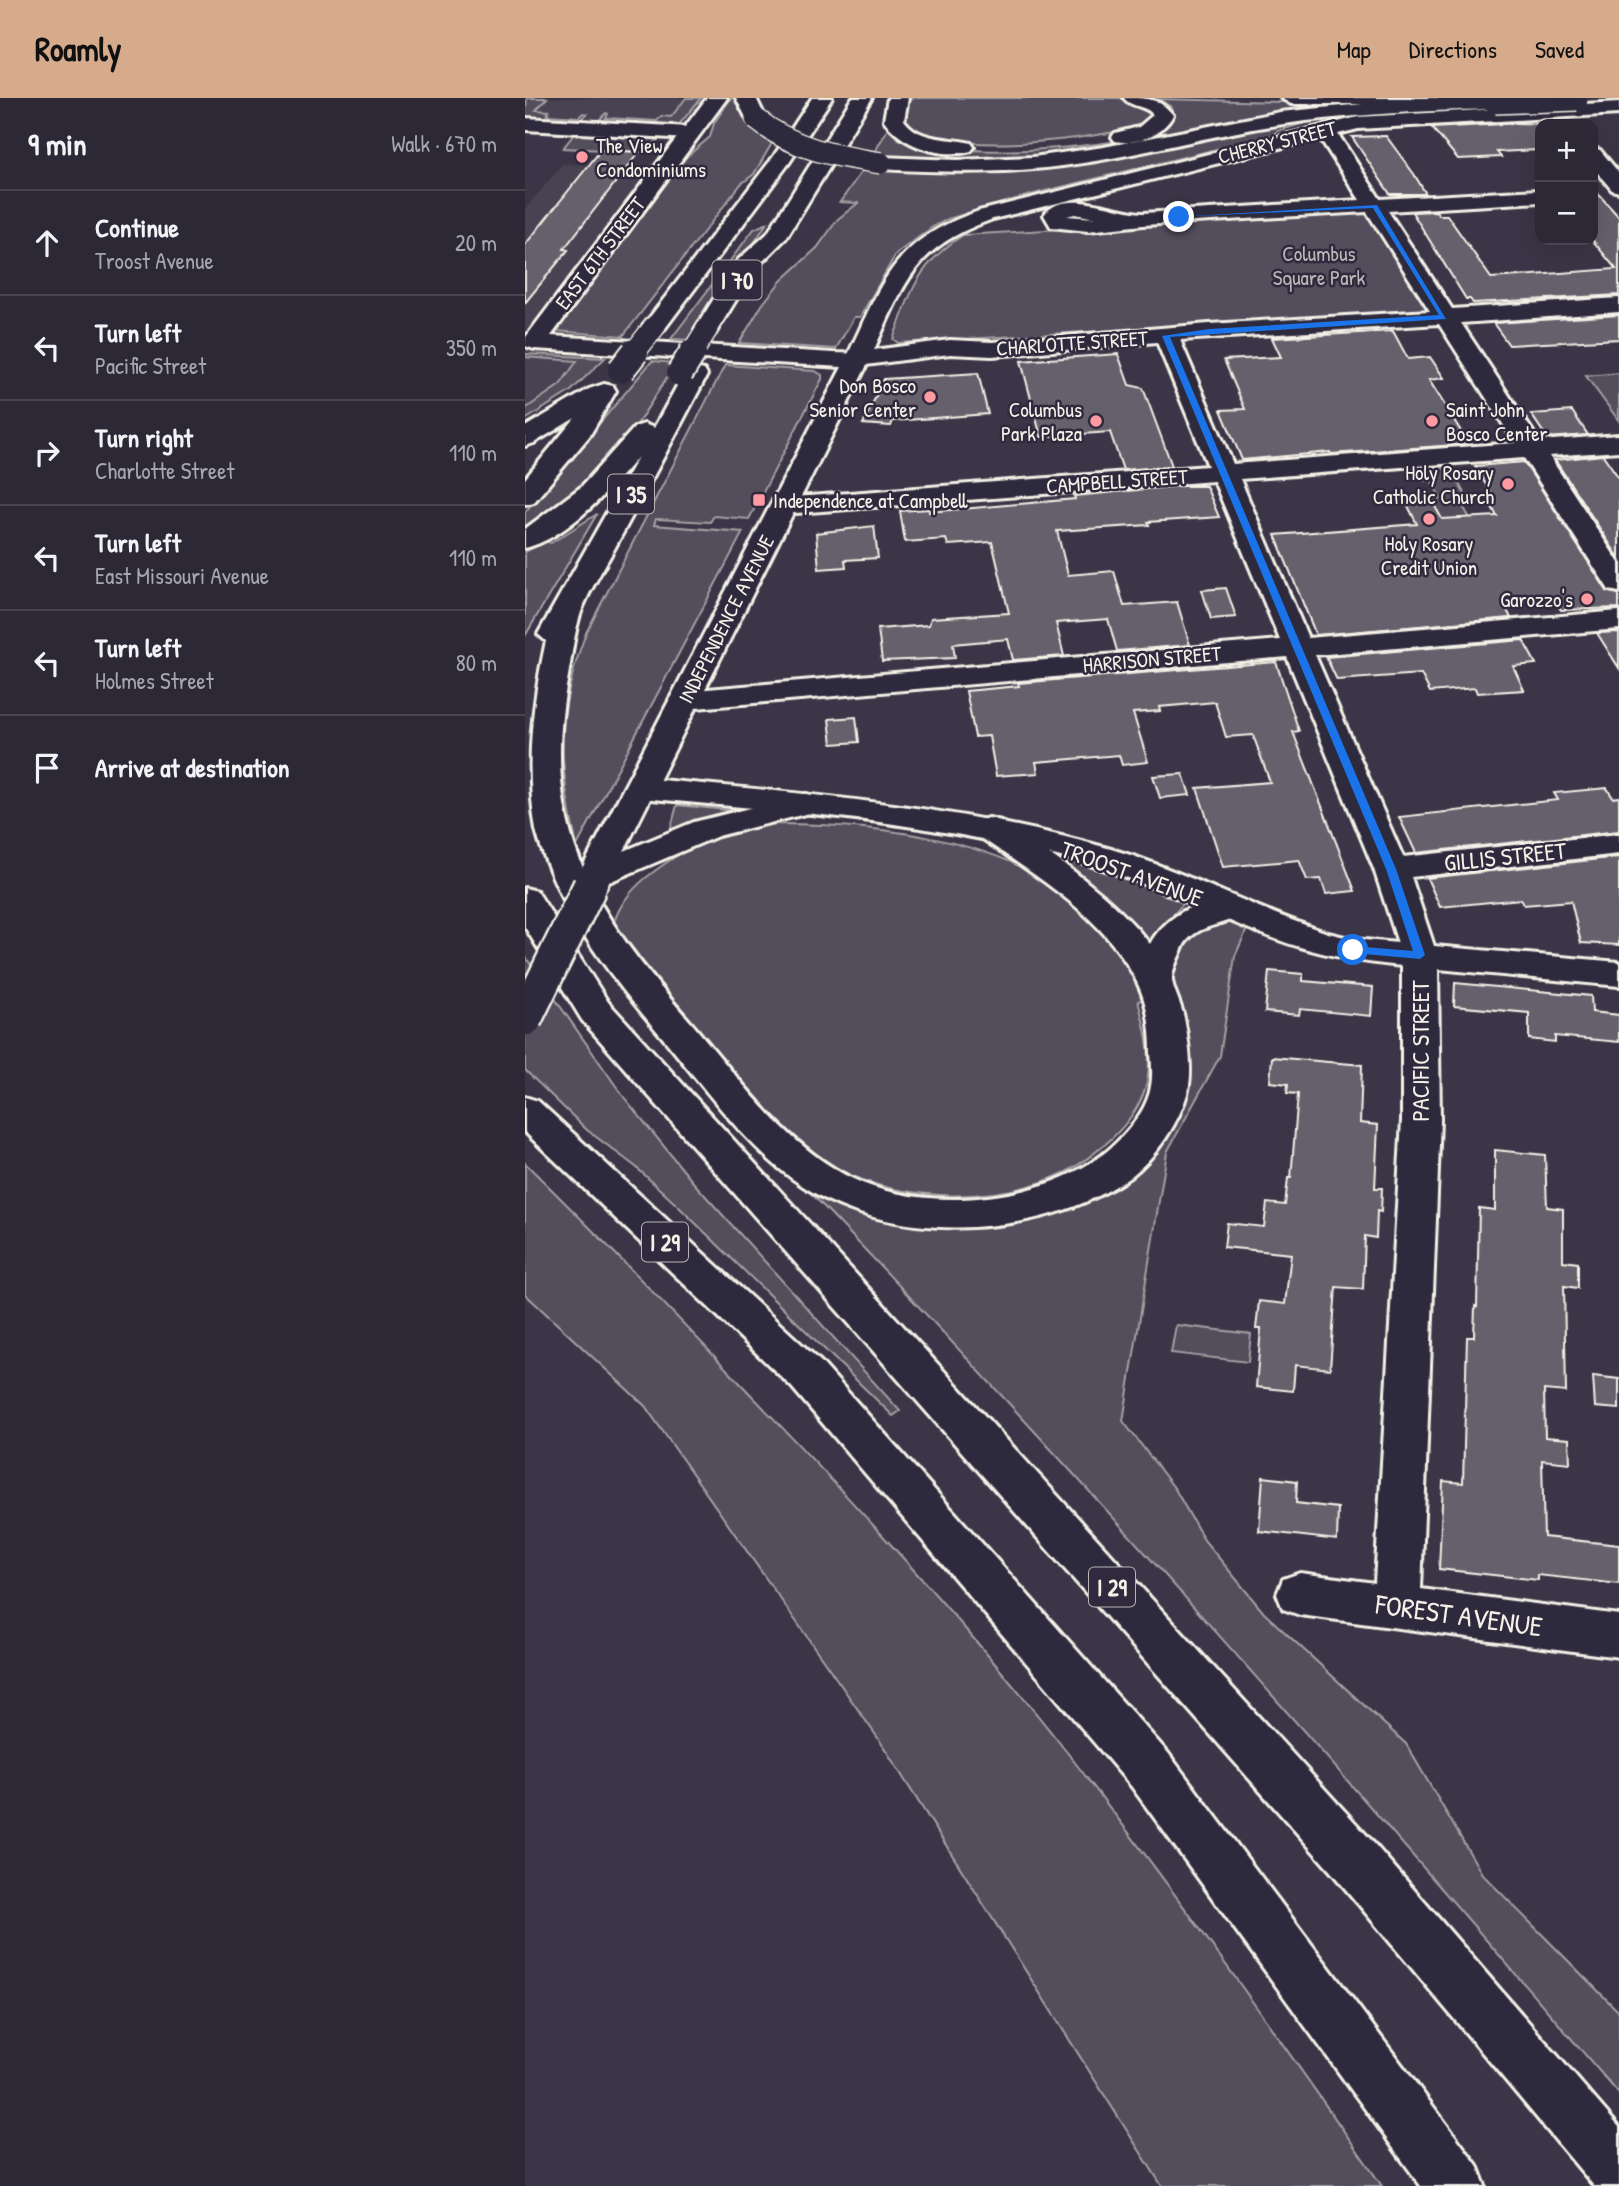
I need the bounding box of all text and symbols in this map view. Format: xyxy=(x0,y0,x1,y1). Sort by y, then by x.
text: Roamly xyxy=(35,27,121,71)
text: Map xyxy=(1337,33,1371,65)
text: Directions xyxy=(1409,33,1497,65)
text: Saved xyxy=(1535,33,1584,65)
street label: CHERRY STREET xyxy=(1215,113,1340,171)
map controls xyxy=(1535,119,1598,245)
button: + xyxy=(1535,119,1598,182)
text: 9 min xyxy=(28,124,87,164)
text: Walk · 670 m xyxy=(391,128,497,159)
place label: The View Condominiums xyxy=(596,131,706,184)
marker: The View Condominiums xyxy=(574,149,590,165)
button: − xyxy=(1535,182,1598,245)
street label: EAST 6TH STREET xyxy=(548,190,653,315)
route end xyxy=(1163,201,1194,232)
text: Continue xyxy=(95,210,179,245)
icon: ahead xyxy=(28,224,66,262)
text: 20 m xyxy=(455,227,497,258)
park label: Columbus Square Park xyxy=(1273,239,1365,292)
text: Troost Avenue xyxy=(95,245,214,276)
road number: I 70 xyxy=(713,260,761,300)
text: Turn left xyxy=(95,315,181,350)
street label: CHARLOTTE STREET xyxy=(995,323,1150,363)
icon: left xyxy=(28,329,66,367)
text: 350 m xyxy=(446,332,497,363)
text: Pacific Street xyxy=(95,350,206,381)
place label: Don Bosco Senior Center xyxy=(809,371,916,424)
marker: Don Bosco Senior Center xyxy=(922,389,938,405)
place label: Columbus Park Plaza xyxy=(1001,395,1082,448)
place label: Saint John Bosco Center xyxy=(1446,395,1548,448)
marker: Columbus Park Plaza xyxy=(1088,413,1104,429)
marker: Saint John Bosco Center xyxy=(1424,413,1440,429)
text: Turn right xyxy=(95,420,193,455)
icon: right xyxy=(28,434,66,472)
text: 110 m xyxy=(449,437,497,468)
text: Charlotte Street xyxy=(95,455,234,486)
place label: Holy Rosary Catholic Church xyxy=(1373,458,1494,511)
street label: CAMPBELL STREET xyxy=(1045,461,1190,500)
road number: I 35 xyxy=(608,474,654,514)
marker: Holy Rosary Catholic Church xyxy=(1500,476,1516,492)
place label: Independence at Campbell xyxy=(773,486,968,515)
marker: Independence at Campbell xyxy=(751,492,767,508)
marker: Holy Rosary Credit Union xyxy=(1421,511,1437,527)
text: Turn left xyxy=(95,525,181,560)
place label: Holy Rosary Credit Union xyxy=(1381,529,1477,582)
street label: INDEPENDENCE AVENUE xyxy=(671,530,781,708)
icon: left xyxy=(28,539,66,577)
text: 110 m xyxy=(449,542,497,573)
text: East Missouri Avenue xyxy=(95,560,269,591)
place label: Garozzo's xyxy=(1500,585,1573,614)
marker: Garozzo's xyxy=(1579,591,1595,607)
text: Turn left xyxy=(95,630,181,665)
street label: HARRISON STREET xyxy=(1082,638,1224,679)
icon: left xyxy=(28,644,66,682)
text: 80 m xyxy=(456,647,497,678)
text: Holmes Street xyxy=(95,665,214,696)
icon: arrive xyxy=(28,749,66,787)
text: Arrive at destination xyxy=(95,750,290,785)
street label: TROOST AVENUE xyxy=(1057,832,1208,914)
street label: GILLIS STREET xyxy=(1442,834,1568,878)
route start xyxy=(1337,934,1368,965)
street label: PACIFIC STREET xyxy=(1404,980,1436,1121)
road number: I 29 xyxy=(642,1222,688,1261)
road number: I 29 xyxy=(1089,1568,1135,1606)
street label: FOREST AVENUE xyxy=(1372,1584,1545,1646)

